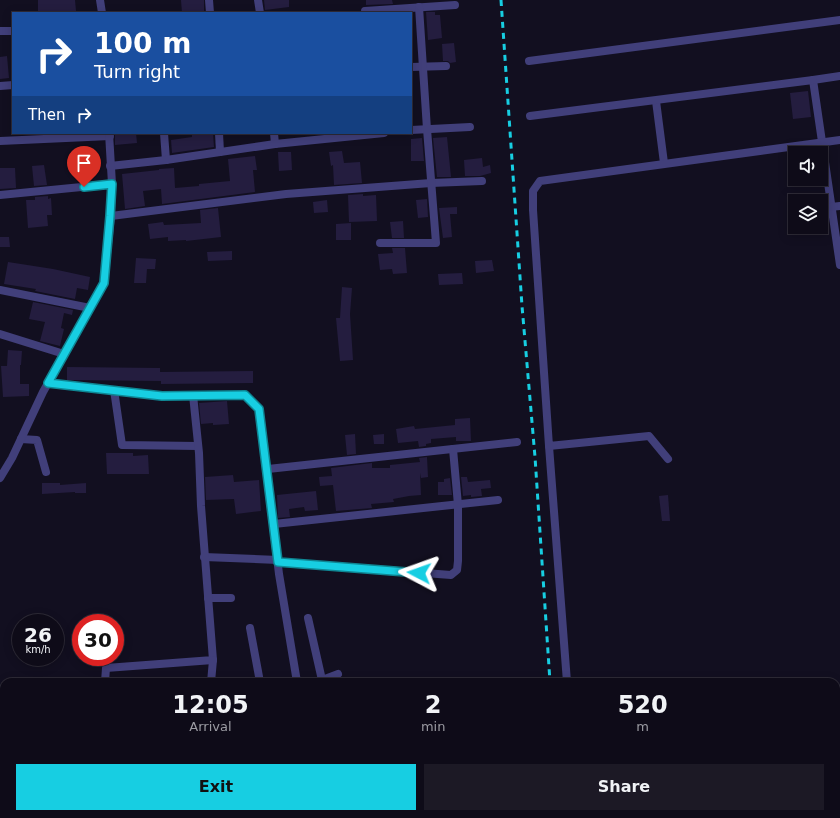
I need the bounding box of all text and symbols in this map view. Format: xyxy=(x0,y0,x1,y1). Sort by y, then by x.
text: 100 m xyxy=(94,27,191,60)
icon: right xyxy=(28,28,80,80)
text: Turn right xyxy=(94,61,180,82)
icon: right xyxy=(73,104,95,126)
text: Then xyxy=(28,106,65,124)
pin xyxy=(67,146,101,187)
map controls xyxy=(788,146,828,234)
button: sound xyxy=(788,146,828,186)
icon: arrive xyxy=(73,152,95,174)
button: layers xyxy=(788,194,828,234)
position arrow xyxy=(398,552,440,594)
speed limit sign: 30 xyxy=(72,614,124,666)
text: 26 xyxy=(24,623,52,647)
text: km/h xyxy=(25,644,51,655)
text: 12:05 xyxy=(172,691,249,719)
text: 2 xyxy=(425,691,441,719)
text: 520 xyxy=(618,691,668,719)
text: Arrival xyxy=(189,719,232,734)
text: min xyxy=(421,719,445,734)
text: m xyxy=(636,719,649,734)
button: Exit xyxy=(16,764,416,810)
button: Share xyxy=(424,764,824,810)

